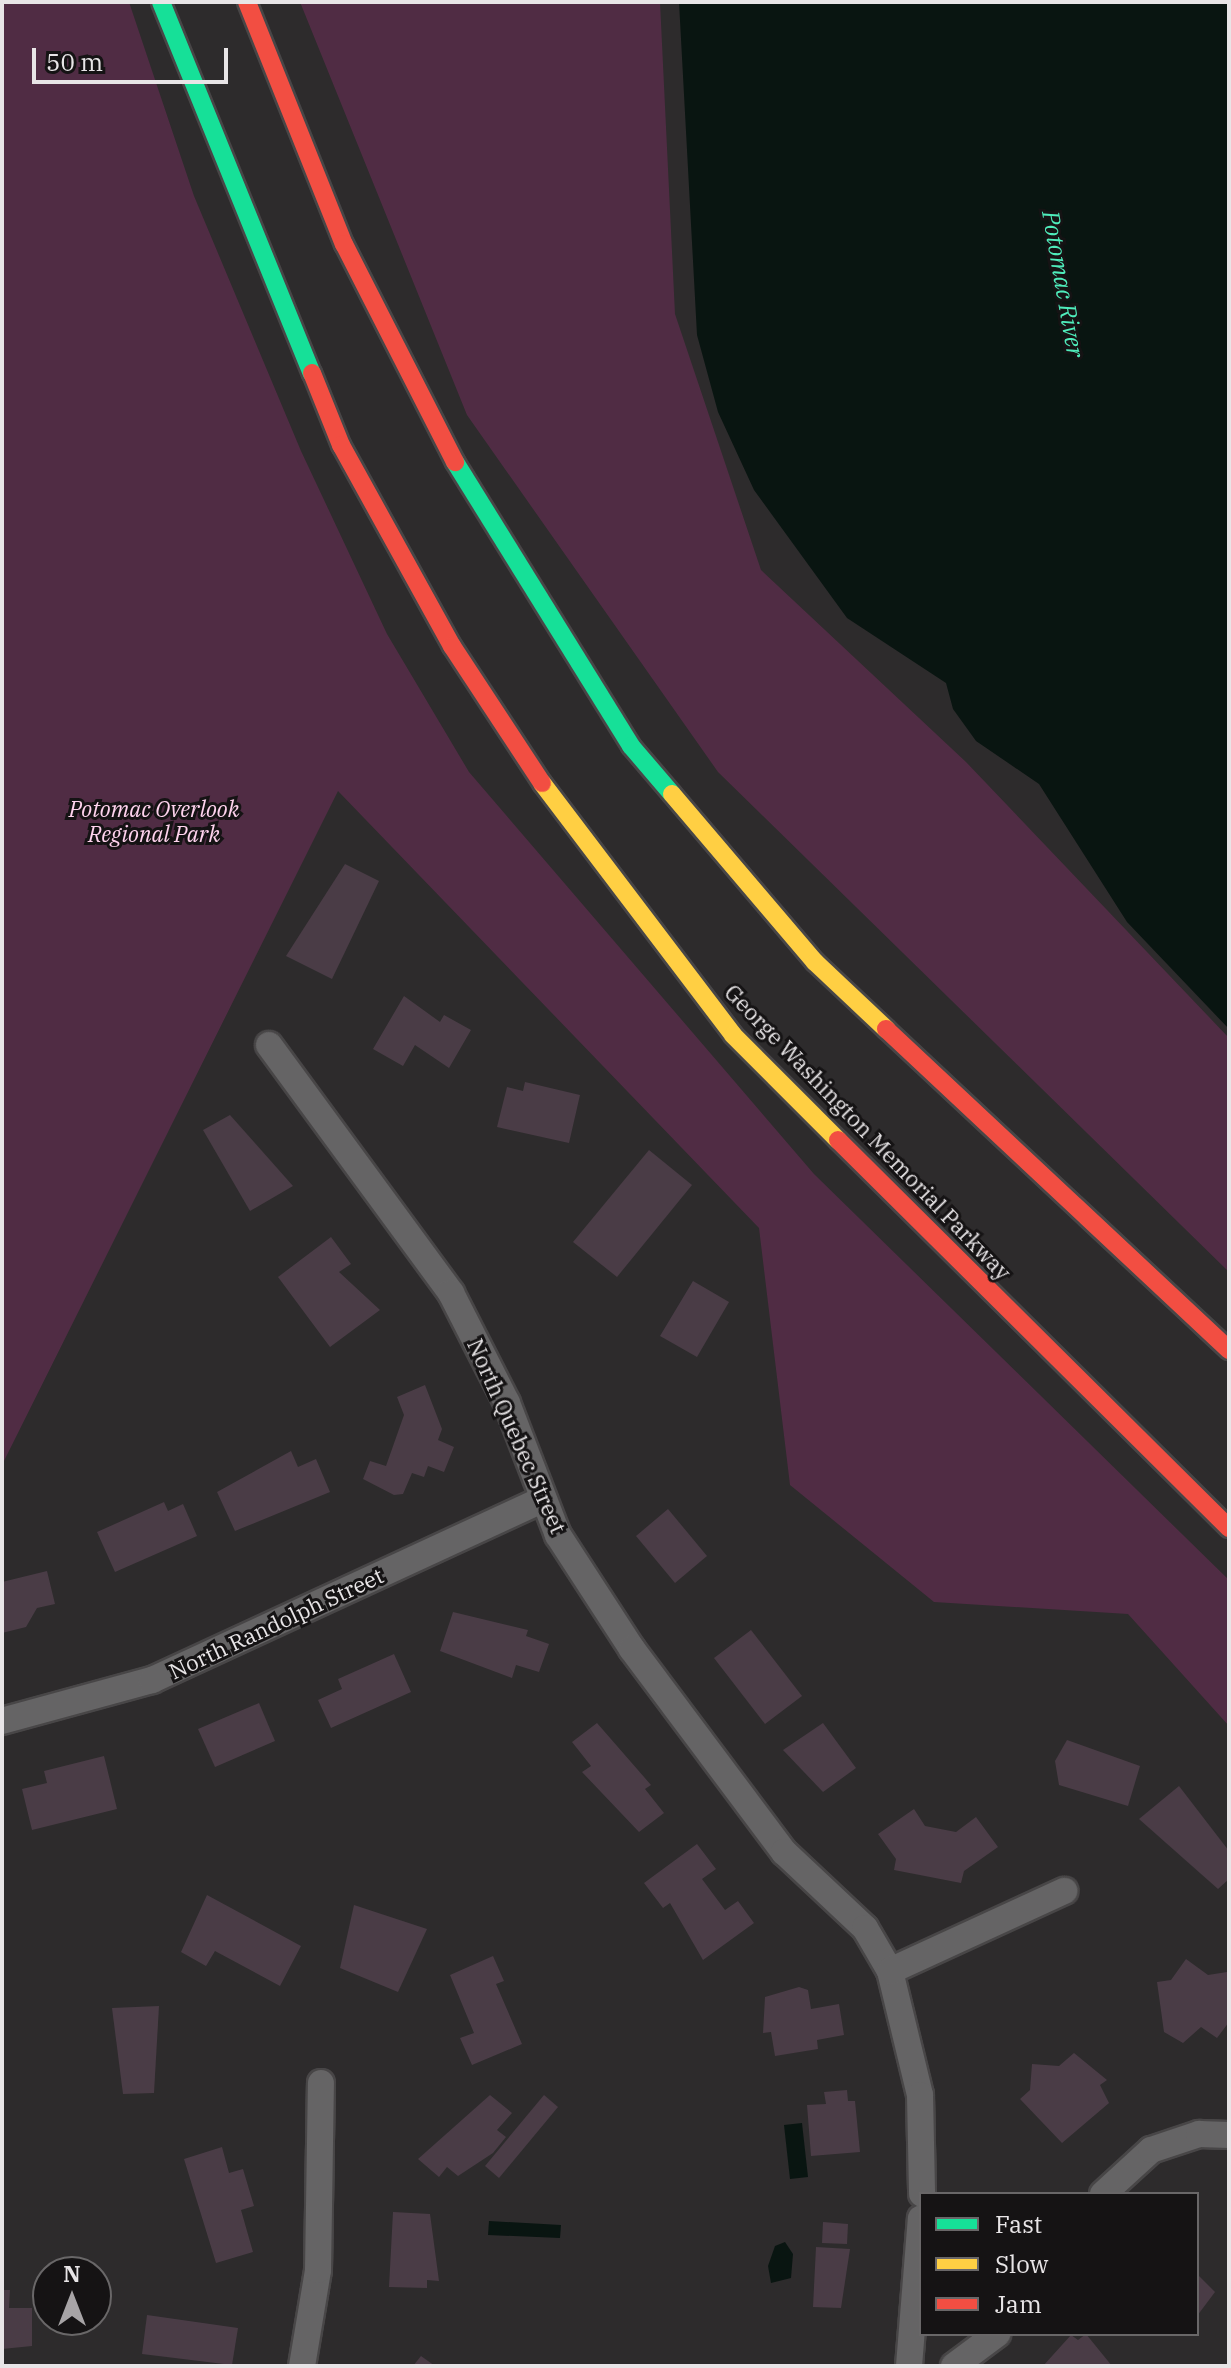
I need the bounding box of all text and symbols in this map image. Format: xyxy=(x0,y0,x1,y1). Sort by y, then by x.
scale bar xyxy=(36,32,232,82)
text: 50 m xyxy=(46,46,103,78)
water label: Potomac River xyxy=(1036,208,1090,360)
park label: Potomac Overlook Regional Park xyxy=(69,795,239,846)
street label: George Washington Memorial Parkway xyxy=(719,979,1017,1285)
street label: North Quebec Street xyxy=(462,1334,572,1538)
street label: North Randolph Street xyxy=(165,1562,387,1684)
legend xyxy=(919,2192,1199,2336)
text: Fast xyxy=(995,2208,1042,2240)
text: Slow xyxy=(995,2248,1048,2280)
north arrow xyxy=(32,2256,112,2336)
text: N xyxy=(63,2259,81,2288)
text: Jam xyxy=(995,2288,1042,2320)

